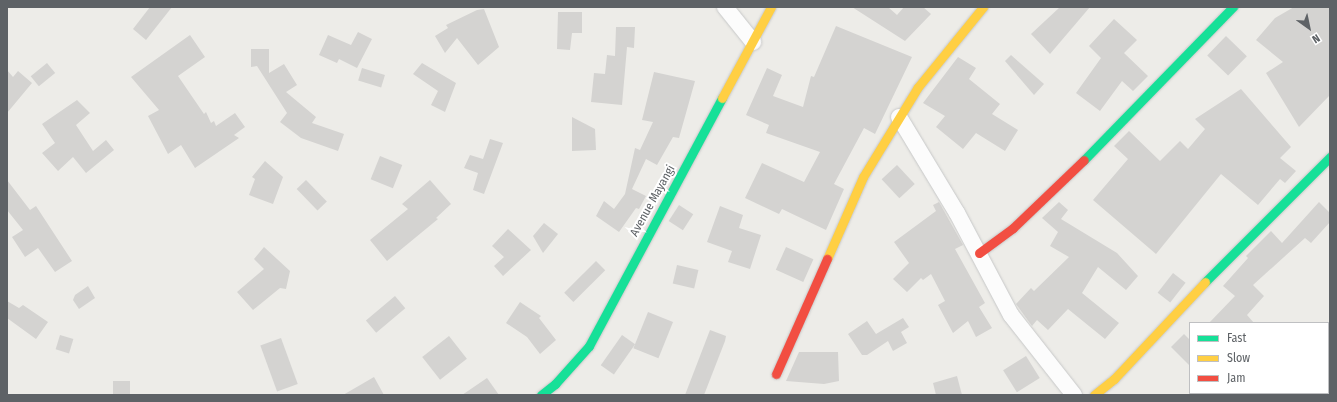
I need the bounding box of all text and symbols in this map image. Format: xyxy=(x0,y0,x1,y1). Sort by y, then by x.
north arrow xyxy=(1289,8,1329,48)
text: N xyxy=(1310,31,1322,46)
street label: Avenue Mayangi xyxy=(628,163,678,239)
legend xyxy=(1189,322,1329,394)
text: Fast xyxy=(1227,331,1246,345)
text: Slow xyxy=(1227,351,1250,365)
text: Jam xyxy=(1227,371,1245,385)

